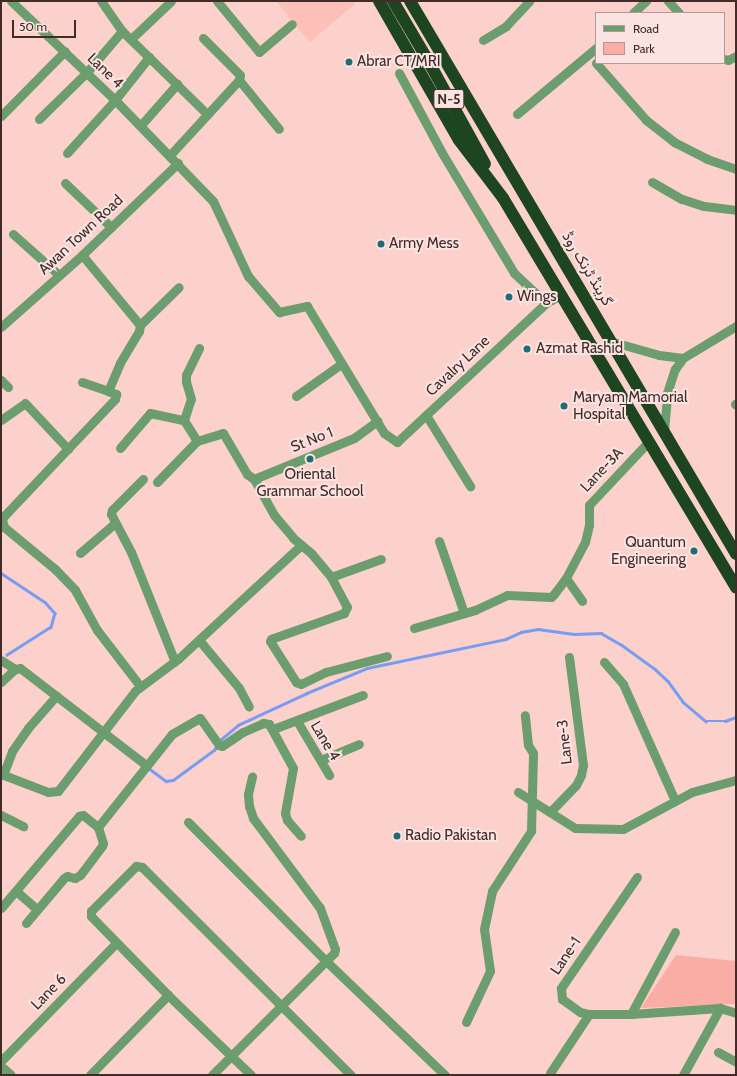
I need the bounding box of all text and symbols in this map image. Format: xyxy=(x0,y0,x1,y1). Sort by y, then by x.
scale bar xyxy=(14,12,78,38)
legend xyxy=(595,12,725,64)
text: 50 m xyxy=(19,19,47,34)
text: Road xyxy=(633,21,659,36)
text: Park xyxy=(633,41,655,56)
street label: Lane 4 xyxy=(83,50,127,92)
place label: Abrar CT/MRI xyxy=(357,53,441,71)
marker: Abrar CT/MRI xyxy=(344,57,354,67)
road number: N-5 xyxy=(433,87,465,111)
street label: Awan Town Road xyxy=(35,191,127,279)
street label: گرینڈ ٹرنک روڈ xyxy=(558,229,616,309)
place label: Army Mess xyxy=(389,235,459,253)
marker: Army Mess xyxy=(376,239,386,249)
place label: Wings xyxy=(517,288,556,306)
marker: Wings xyxy=(504,292,514,302)
street label: Cavalry Lane xyxy=(422,332,494,400)
place label: Azmat Rashid xyxy=(536,340,623,358)
marker: Azmat Rashid xyxy=(521,343,533,355)
place label: Maryam Mamorial Hospital xyxy=(573,388,688,423)
marker: Maryam Mamorial Hospital xyxy=(558,400,570,412)
street label: St No 1 xyxy=(288,423,336,457)
street label: Lane-3A xyxy=(577,444,627,496)
marker: Oriental Grammar School xyxy=(305,454,315,464)
place label: Oriental Grammar School xyxy=(256,465,364,500)
place label: Quantum Engineering xyxy=(611,533,686,568)
marker: Quantum Engineering xyxy=(689,546,699,556)
street label: Lane 4 xyxy=(306,718,344,764)
street label: Lane-3 xyxy=(554,719,576,765)
place label: Radio Pakistan xyxy=(405,827,497,845)
marker: Radio Pakistan xyxy=(392,831,402,841)
street label: Lane-1 xyxy=(547,934,585,978)
street label: Lane 6 xyxy=(28,970,70,1014)

